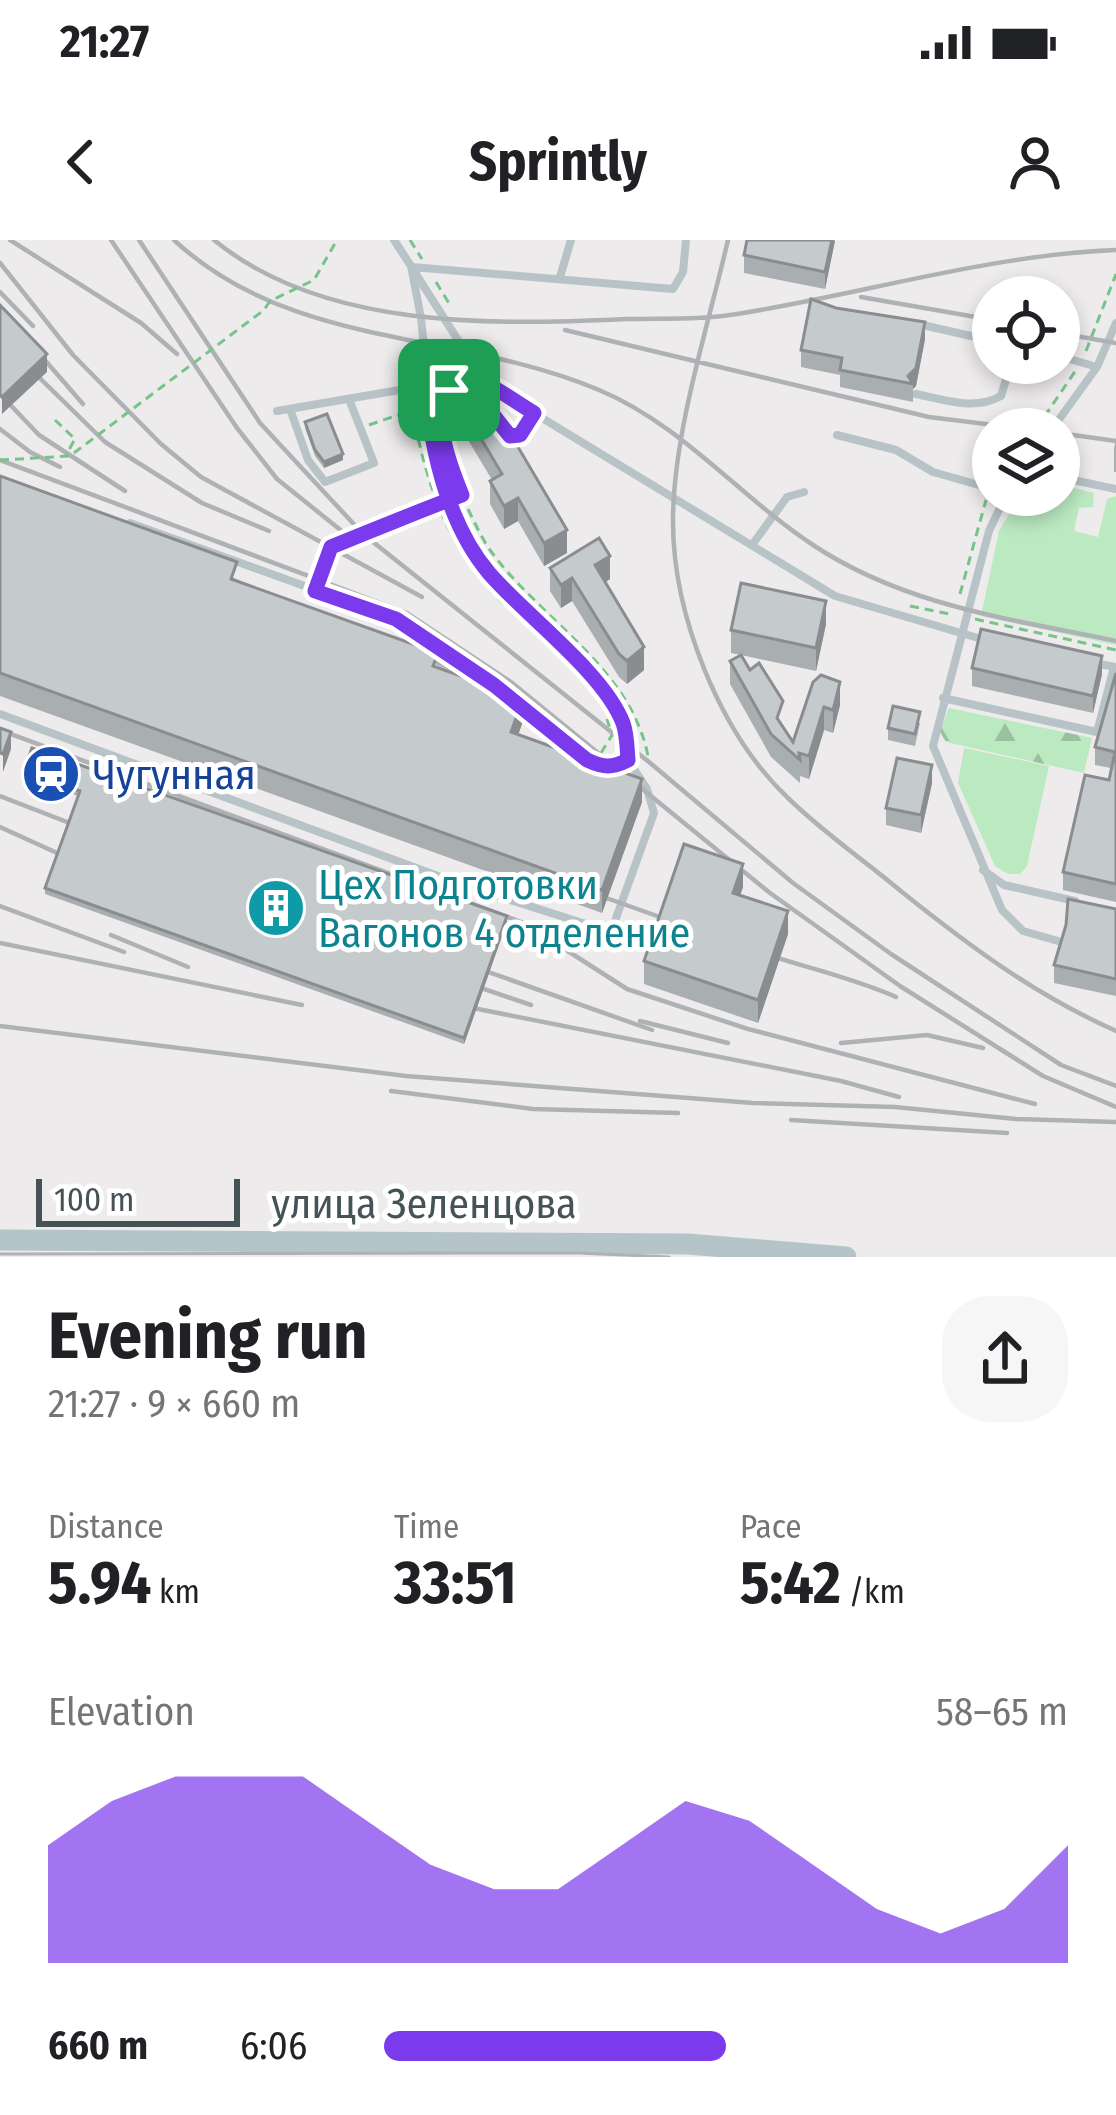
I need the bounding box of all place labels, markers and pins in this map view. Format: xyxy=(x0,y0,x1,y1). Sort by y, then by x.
pin xyxy=(398,339,500,441)
station icon: Чугунная xyxy=(20,743,82,805)
place label: Чугунная xyxy=(93,750,256,800)
place label: Цех Подготовки Вагонов 4 отделение xyxy=(318,860,690,958)
building icon: Цех Подготовки Вагонов 4 отделение xyxy=(245,877,307,939)

